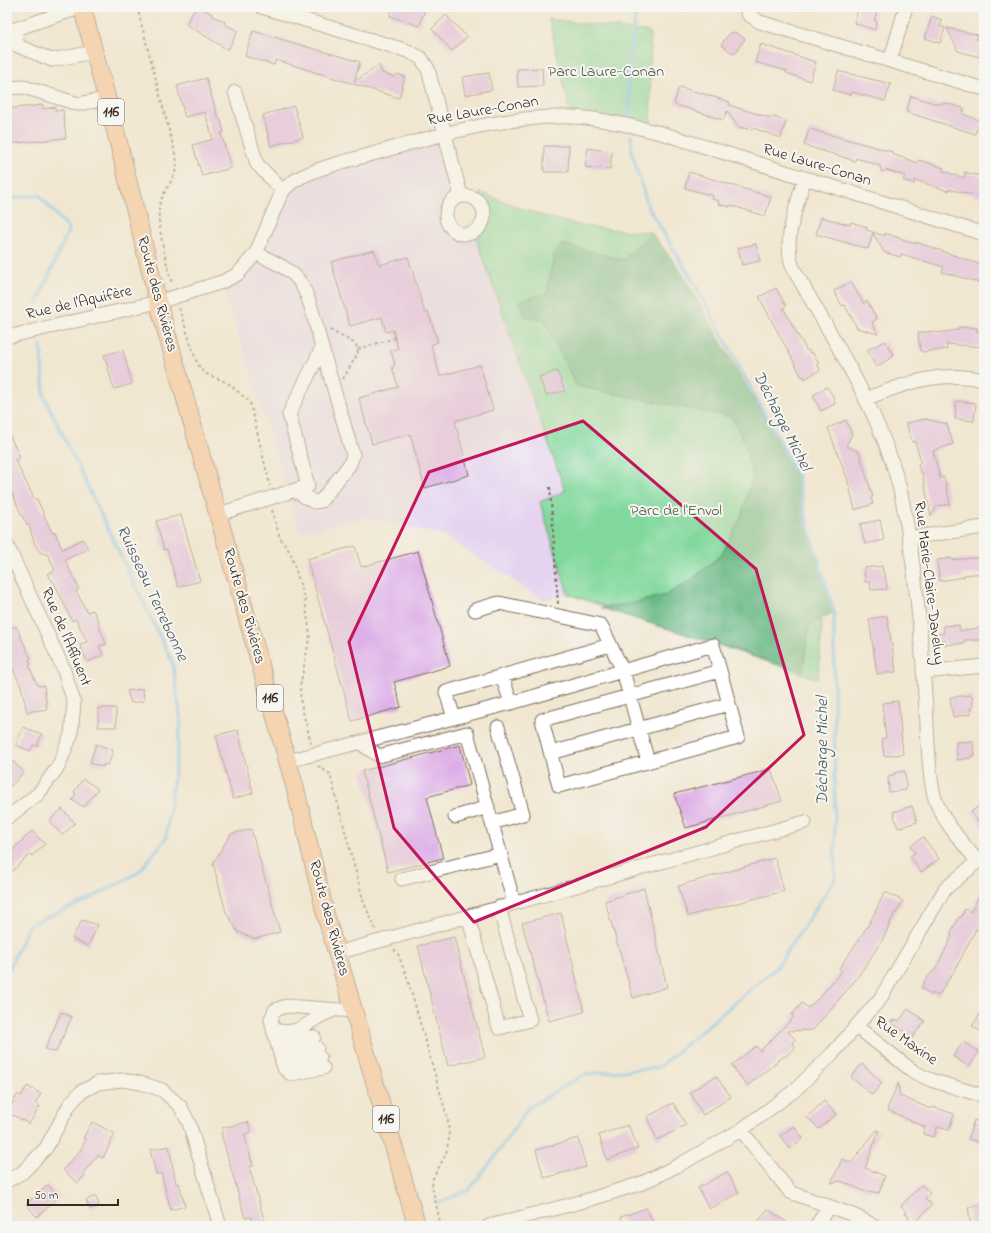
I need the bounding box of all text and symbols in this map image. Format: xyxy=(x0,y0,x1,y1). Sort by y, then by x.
park label: Parc Laure-Conan xyxy=(548,60,664,84)
street label: Rue Laure-Conan xyxy=(426,89,541,133)
road number: 116 xyxy=(98,99,124,125)
street label: Rue Laure-Conan xyxy=(760,137,874,193)
street label: Route des Rivières xyxy=(130,233,184,355)
street label: Rue de l'Aquifère xyxy=(24,279,135,327)
water label: Décharge Michel xyxy=(745,367,819,478)
park label: Parc de l'Envol xyxy=(630,499,722,523)
street label: Rue Marie-Claire-Daveluy xyxy=(907,500,951,666)
water label: Ruisseau Terrebonne xyxy=(109,521,195,667)
street label: Route des Rivières xyxy=(216,545,272,667)
street label: Rue de l'Affluent xyxy=(34,584,98,691)
road number: 116 xyxy=(257,685,283,711)
water label: Décharge Michel xyxy=(810,694,836,806)
street label: Route des Rivières xyxy=(302,857,356,979)
street label: Rue Maxine xyxy=(869,1010,943,1072)
road number: 116 xyxy=(373,1106,399,1132)
scale bar xyxy=(28,1181,118,1207)
text: 50 m xyxy=(34,1187,58,1205)

